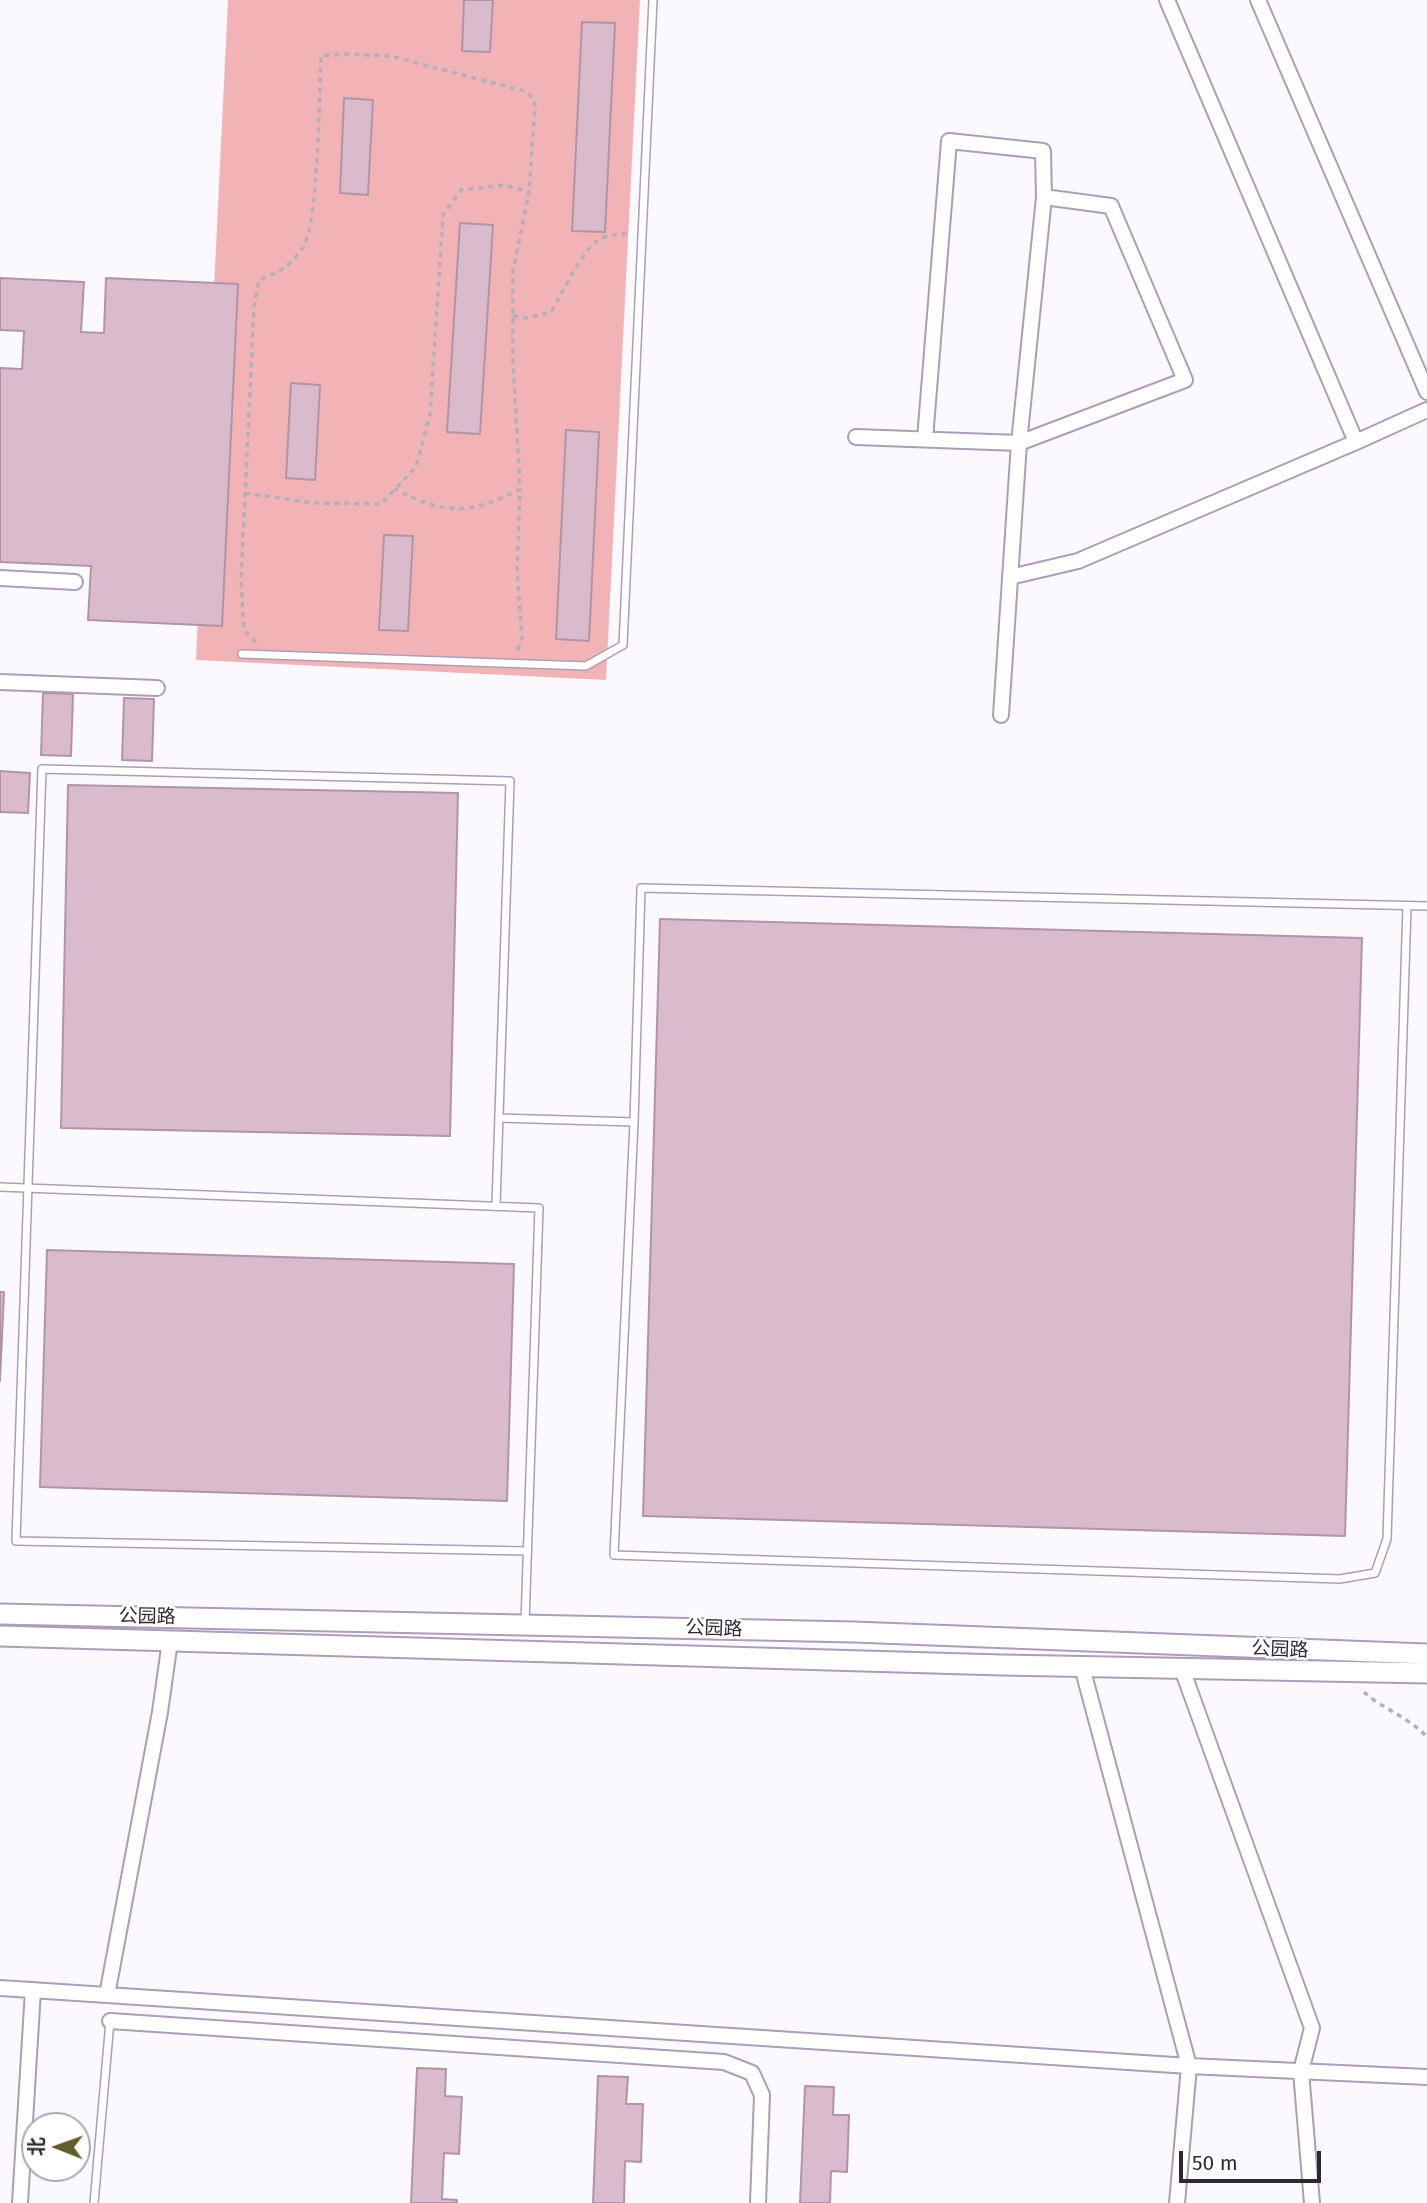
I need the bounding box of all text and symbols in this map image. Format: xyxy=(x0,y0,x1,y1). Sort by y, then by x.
street label: 公园路 xyxy=(118,1605,176,1629)
street label: 公园路 xyxy=(685,1617,743,1641)
street label: 公园路 xyxy=(1251,1638,1309,1662)
north arrow xyxy=(21,2112,91,2182)
scale bar xyxy=(1182,2136,1324,2180)
text: 北 xyxy=(25,2137,48,2156)
text: 50 m xyxy=(1192,2150,1238,2176)

